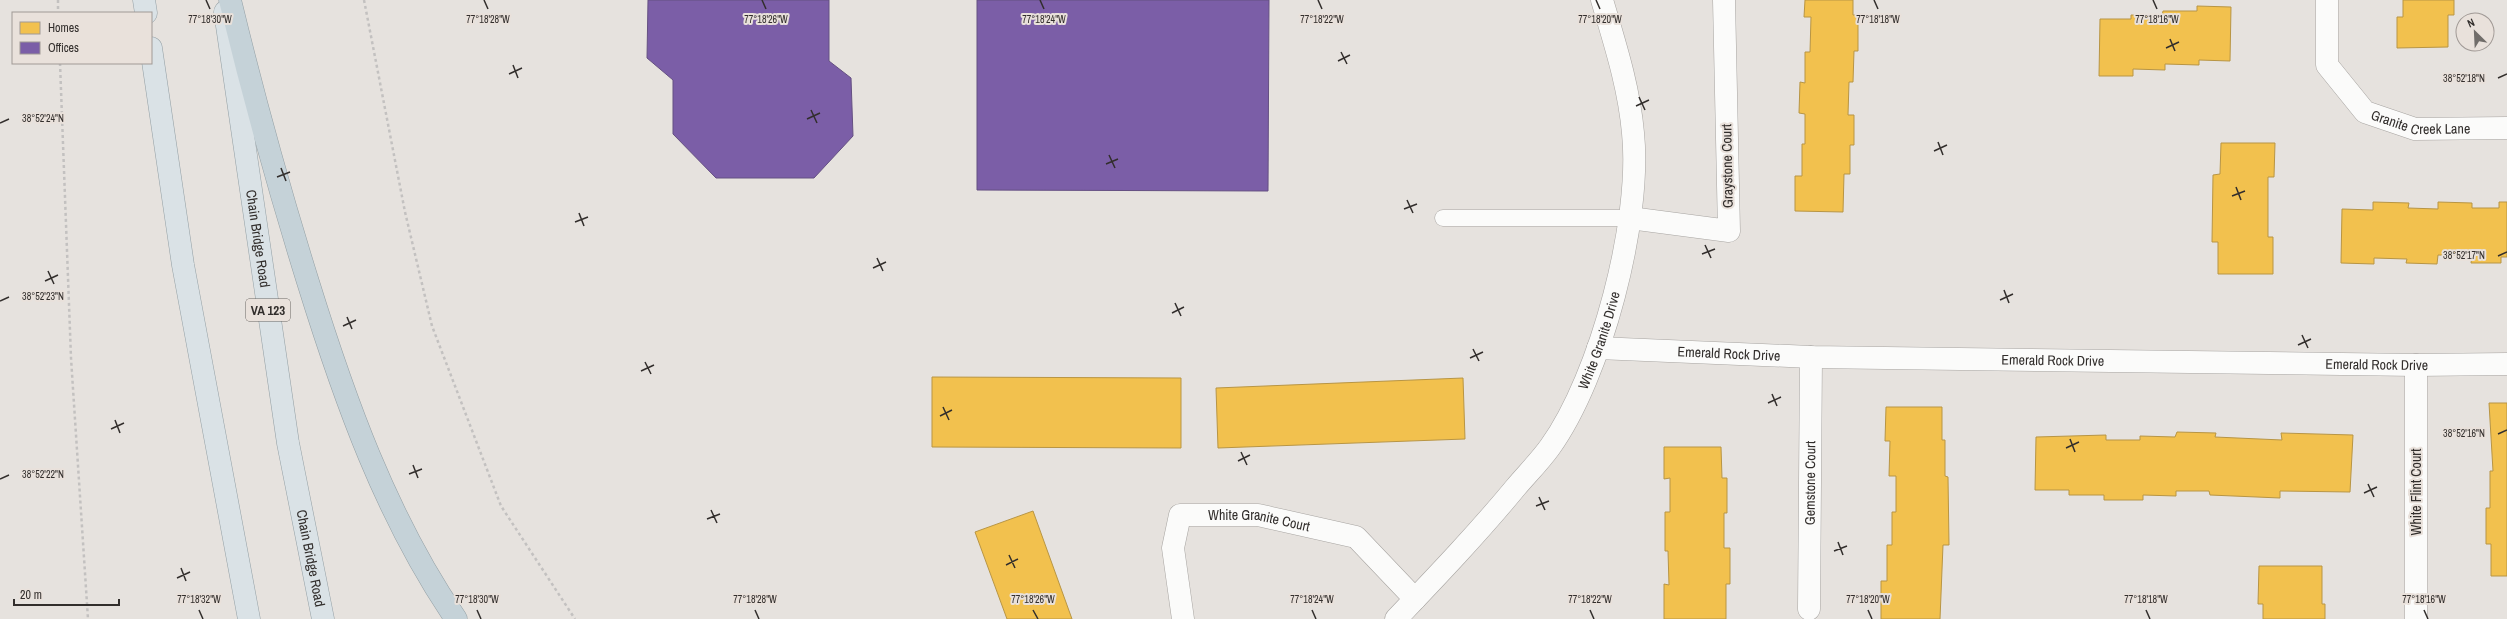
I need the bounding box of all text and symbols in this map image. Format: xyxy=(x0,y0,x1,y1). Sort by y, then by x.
legend xyxy=(12,12,152,64)
north arrow xyxy=(2455,12,2495,52)
text: 77°18'30"W xyxy=(188,13,232,26)
text: 77°18'28"W xyxy=(466,13,510,26)
text: 77°18'26"W xyxy=(744,13,788,26)
text: 77°18'24"W xyxy=(1022,13,1066,26)
text: 77°18'22"W xyxy=(1300,13,1344,26)
text: 77°18'20"W xyxy=(1578,13,1622,26)
text: 77°18'18"W xyxy=(1856,13,1900,26)
text: 77°18'16"W xyxy=(2135,13,2179,26)
text: N xyxy=(2465,15,2477,31)
text: Homes xyxy=(48,20,79,36)
text: Offices xyxy=(48,40,79,56)
text: 38°52'18"N xyxy=(2443,72,2485,85)
street label: Granite Creek Lane xyxy=(2369,106,2470,139)
text: 38°52'24"N xyxy=(22,112,64,125)
street label: Graystone Court xyxy=(1717,124,1737,208)
street label: Chain Bridge Road xyxy=(242,189,274,289)
text: 38°52'17"N xyxy=(2443,249,2485,262)
street label: White Granite Drive xyxy=(1574,289,1624,392)
text: 38°52'23"N xyxy=(22,290,64,303)
road number: VA 123 xyxy=(246,299,290,321)
street label: Emerald Rock Drive xyxy=(1677,342,1781,365)
street label: Emerald Rock Drive xyxy=(2001,351,2104,370)
street label: Emerald Rock Drive xyxy=(2325,355,2428,374)
text: 38°52'16"N xyxy=(2443,427,2485,440)
street label: Gemstone Court xyxy=(1801,441,1819,525)
street label: White Flint Court xyxy=(2407,449,2425,535)
text: 38°52'22"N xyxy=(22,468,64,481)
street label: White Granite Court xyxy=(1208,506,1312,535)
street label: Chain Bridge Road xyxy=(292,508,329,608)
scale bar xyxy=(14,581,119,607)
text: 20 m xyxy=(20,587,42,603)
text: 77°18'32"W xyxy=(177,593,221,606)
text: 77°18'30"W xyxy=(455,593,499,606)
text: 77°18'28"W xyxy=(733,593,777,606)
text: 77°18'26"W xyxy=(1011,593,1055,606)
text: 77°18'24"W xyxy=(1290,593,1334,606)
text: 77°18'22"W xyxy=(1568,593,1612,606)
text: 77°18'20"W xyxy=(1846,593,1890,606)
text: 77°18'18"W xyxy=(2124,593,2168,606)
text: 77°18'16"W xyxy=(2402,593,2446,606)

